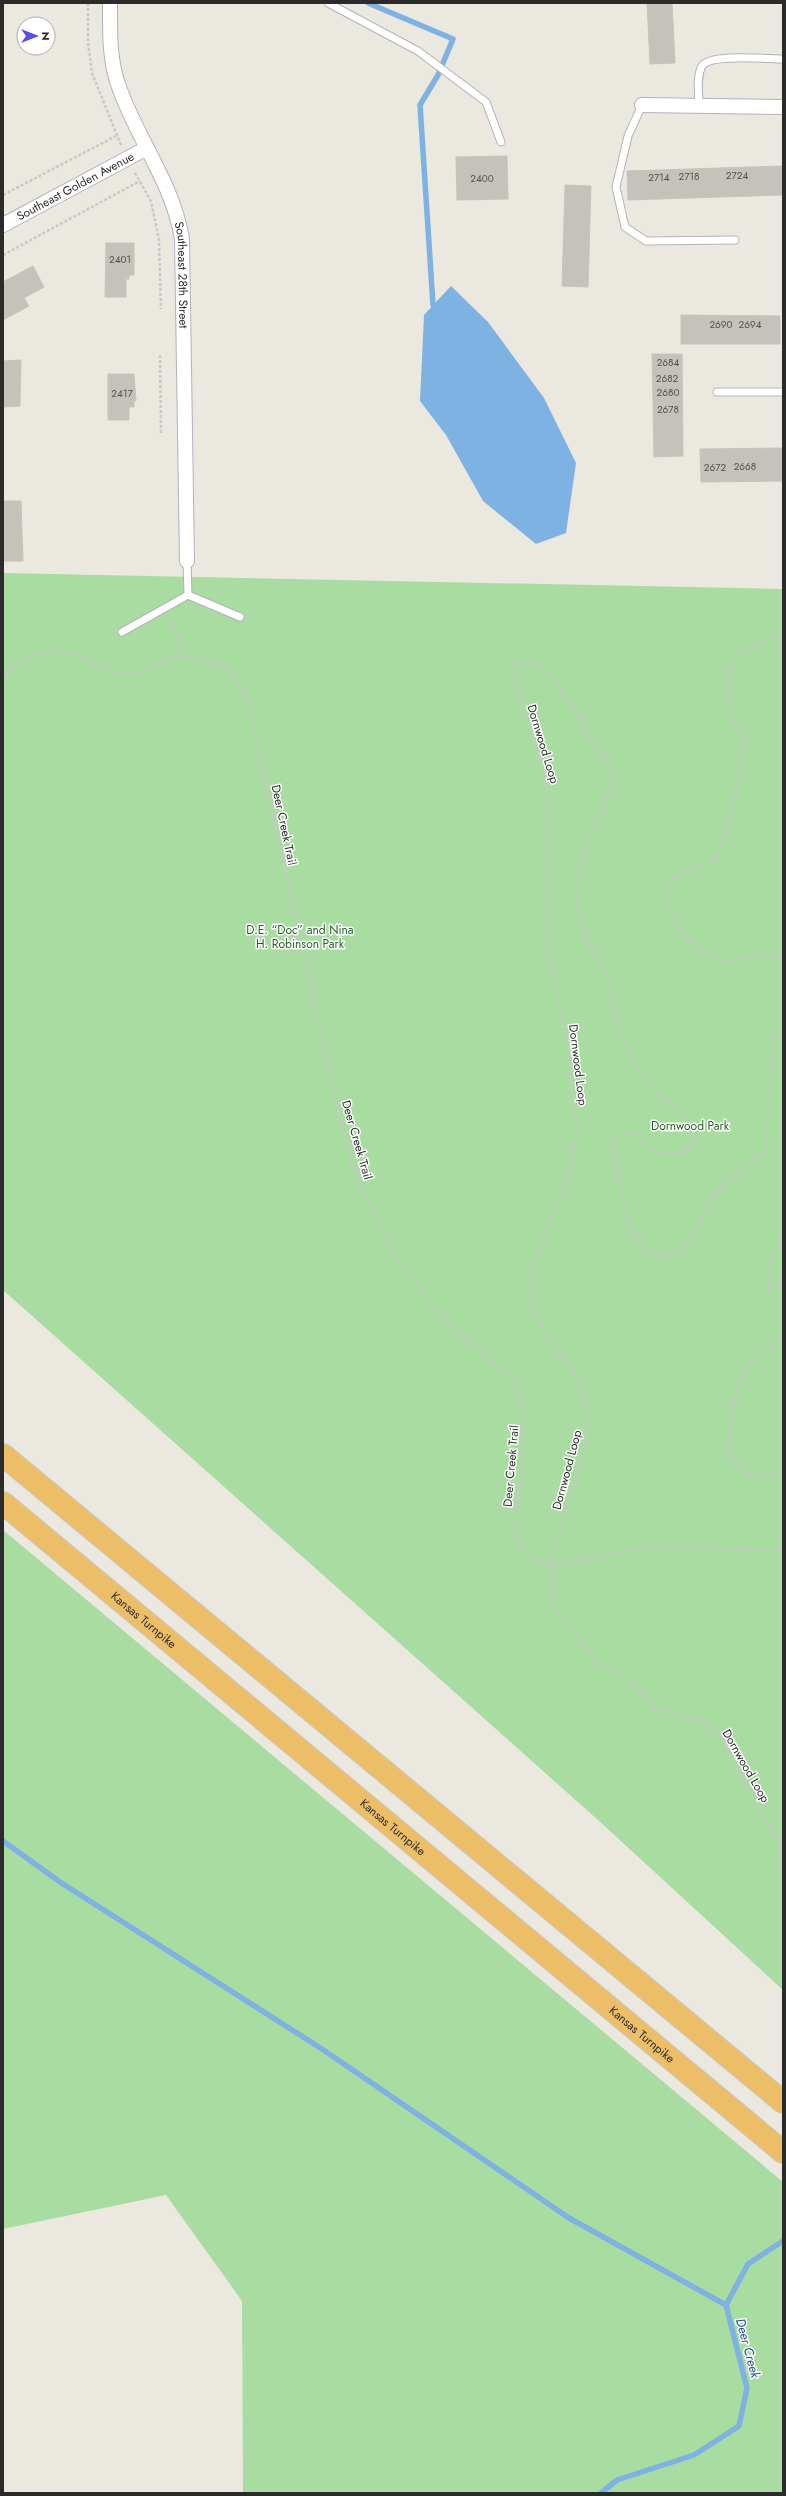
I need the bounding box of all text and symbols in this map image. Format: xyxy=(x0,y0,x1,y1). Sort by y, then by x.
north arrow xyxy=(16,16,56,56)
text: N xyxy=(38,32,54,40)
street label: Southeast Golden Avenue xyxy=(13,148,137,225)
house number: 2724 xyxy=(726,168,748,183)
house number: 2718 xyxy=(679,169,699,184)
house number: 2714 xyxy=(648,170,670,185)
house number: 2400 xyxy=(470,171,494,186)
street label: Southeast 28th Street xyxy=(170,220,192,329)
house number: 2401 xyxy=(109,252,131,267)
house number: 2690 xyxy=(709,317,733,332)
house number: 2694 xyxy=(738,317,762,332)
house number: 2684 xyxy=(657,355,680,370)
house number: 2682 xyxy=(656,371,679,386)
house number: 2680 xyxy=(657,385,679,400)
house number: 2417 xyxy=(111,386,133,401)
house number: 2678 xyxy=(657,402,679,417)
house number: 2668 xyxy=(734,459,756,474)
house number: 2672 xyxy=(704,460,727,475)
street label: Dornwood Loop xyxy=(522,702,564,786)
street label: Deer Creek Trail xyxy=(267,783,301,867)
park label: D.E. “Doc” and Nina H. Robinson Park xyxy=(246,921,354,953)
street label: Dornwood Loop xyxy=(564,1023,592,1107)
street label: Deer Creek Trail xyxy=(337,1098,377,1182)
park label: Dornwood Park xyxy=(651,1117,730,1135)
street label: Deer Creek Trail xyxy=(498,1424,524,1508)
street label: Dornwood Loop xyxy=(548,1428,586,1512)
street label: Kansas Turnpike xyxy=(107,1587,180,1653)
street label: Dornwood Loop xyxy=(718,1726,774,1806)
street label: Kansas Turnpike xyxy=(356,1795,429,1860)
street label: Kansas Turnpike xyxy=(605,2002,679,2067)
water label: Deer Creek xyxy=(731,2316,765,2380)

